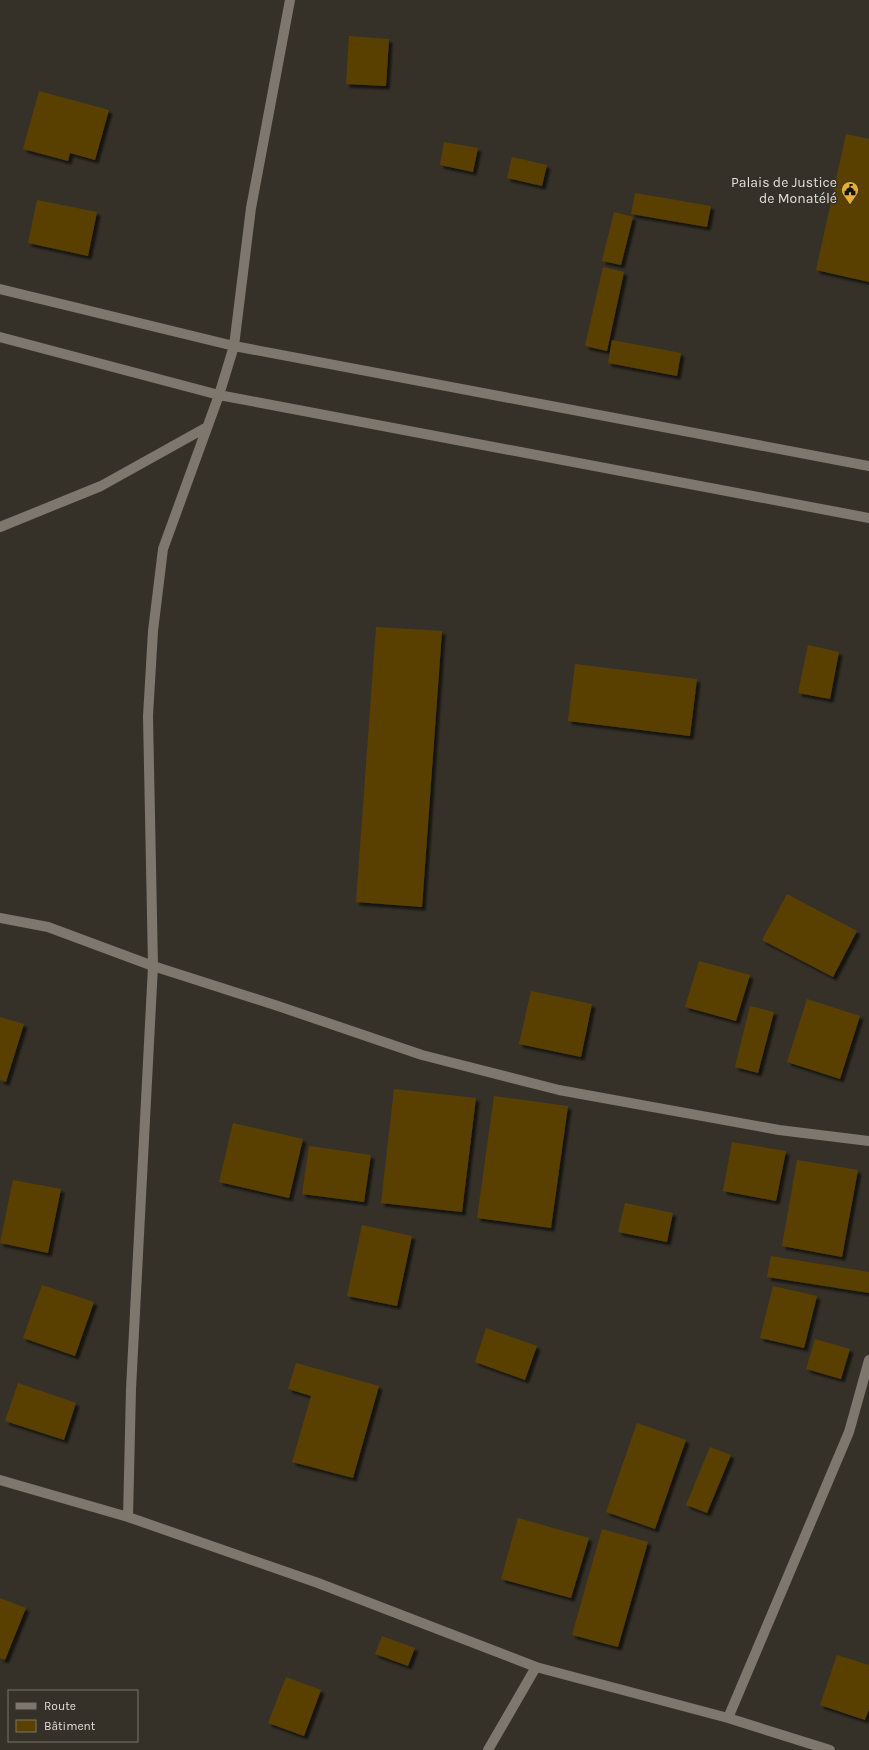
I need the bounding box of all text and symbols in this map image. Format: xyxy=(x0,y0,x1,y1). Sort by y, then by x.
place label: Palais de Justice de Monatélé xyxy=(731,174,837,207)
public building icon: Palais de Justice de Monatélé xyxy=(840,180,860,205)
legend xyxy=(8,1690,138,1742)
text: Route xyxy=(44,1699,76,1713)
text: Bâtiment xyxy=(44,1719,96,1733)

